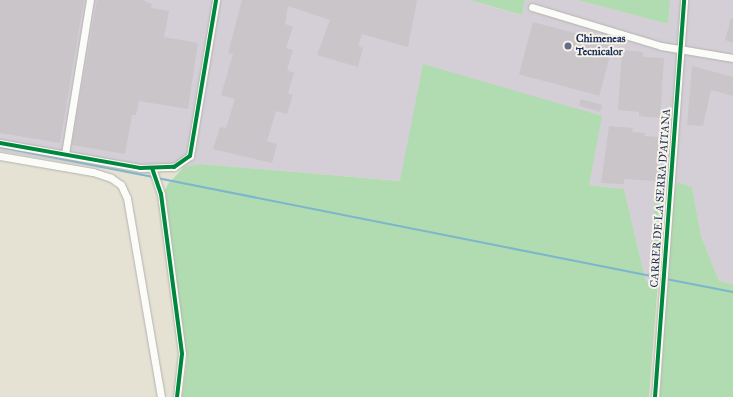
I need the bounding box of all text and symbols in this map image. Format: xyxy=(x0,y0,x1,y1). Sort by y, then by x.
place label: Chimeneas Tecnicalor xyxy=(576,33,626,59)
marker: Chimeneas Tecnicalor xyxy=(563,41,573,51)
street label: CARRER DE LA SERRA D'AITANA xyxy=(648,108,674,288)

